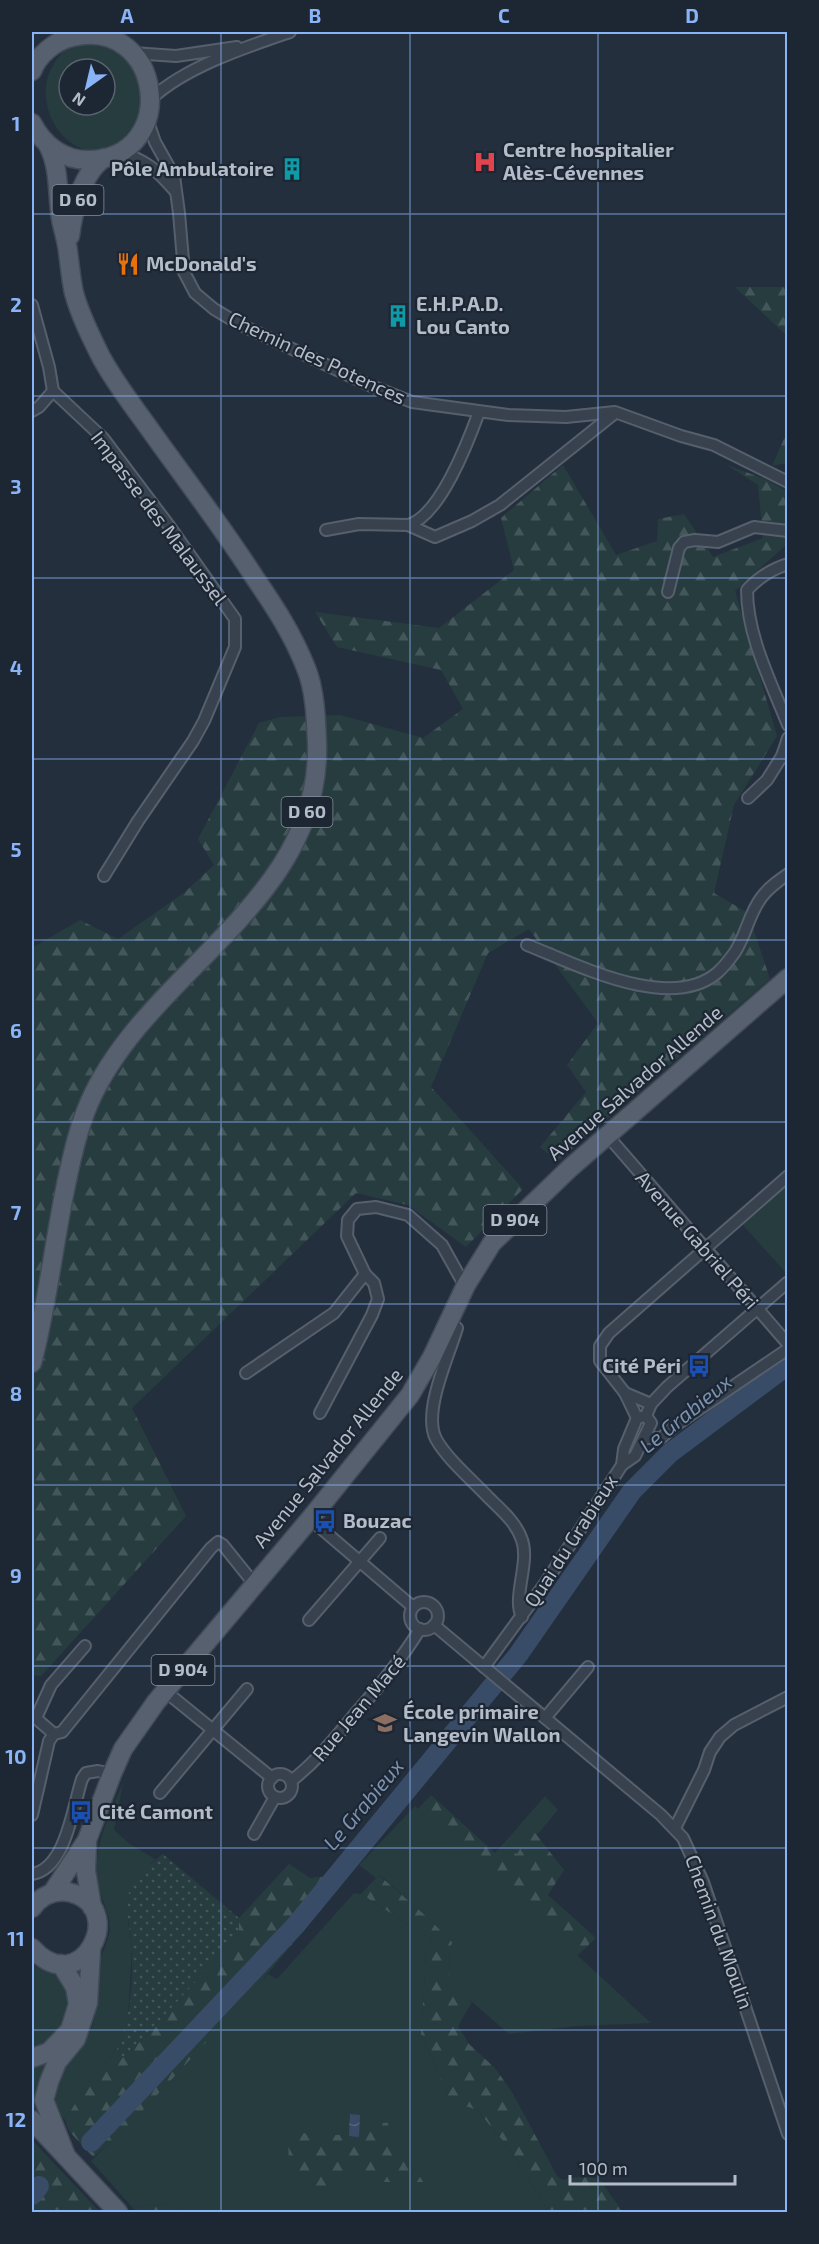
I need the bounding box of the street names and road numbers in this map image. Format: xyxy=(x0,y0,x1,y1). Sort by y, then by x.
road number: D 60 xyxy=(52,185,104,215)
street label: Chemin des Potences xyxy=(225,306,410,409)
street label: Impasse des Malaussel xyxy=(87,426,233,609)
road number: D 60 xyxy=(282,797,332,827)
street label: Avenue Salvador Allende xyxy=(542,1000,727,1165)
street label: Avenue Gabriel Péri xyxy=(631,1165,764,1313)
road number: D 904 xyxy=(484,1205,546,1235)
street label: Avenue Salvador Allende xyxy=(247,1363,407,1552)
street label: Quai du Grabieux xyxy=(518,1469,622,1611)
street label: Rue Jean Macé xyxy=(307,1649,410,1766)
road number: D 904 xyxy=(152,1655,214,1685)
street label: Chemin du Moulin xyxy=(681,1851,759,2012)

